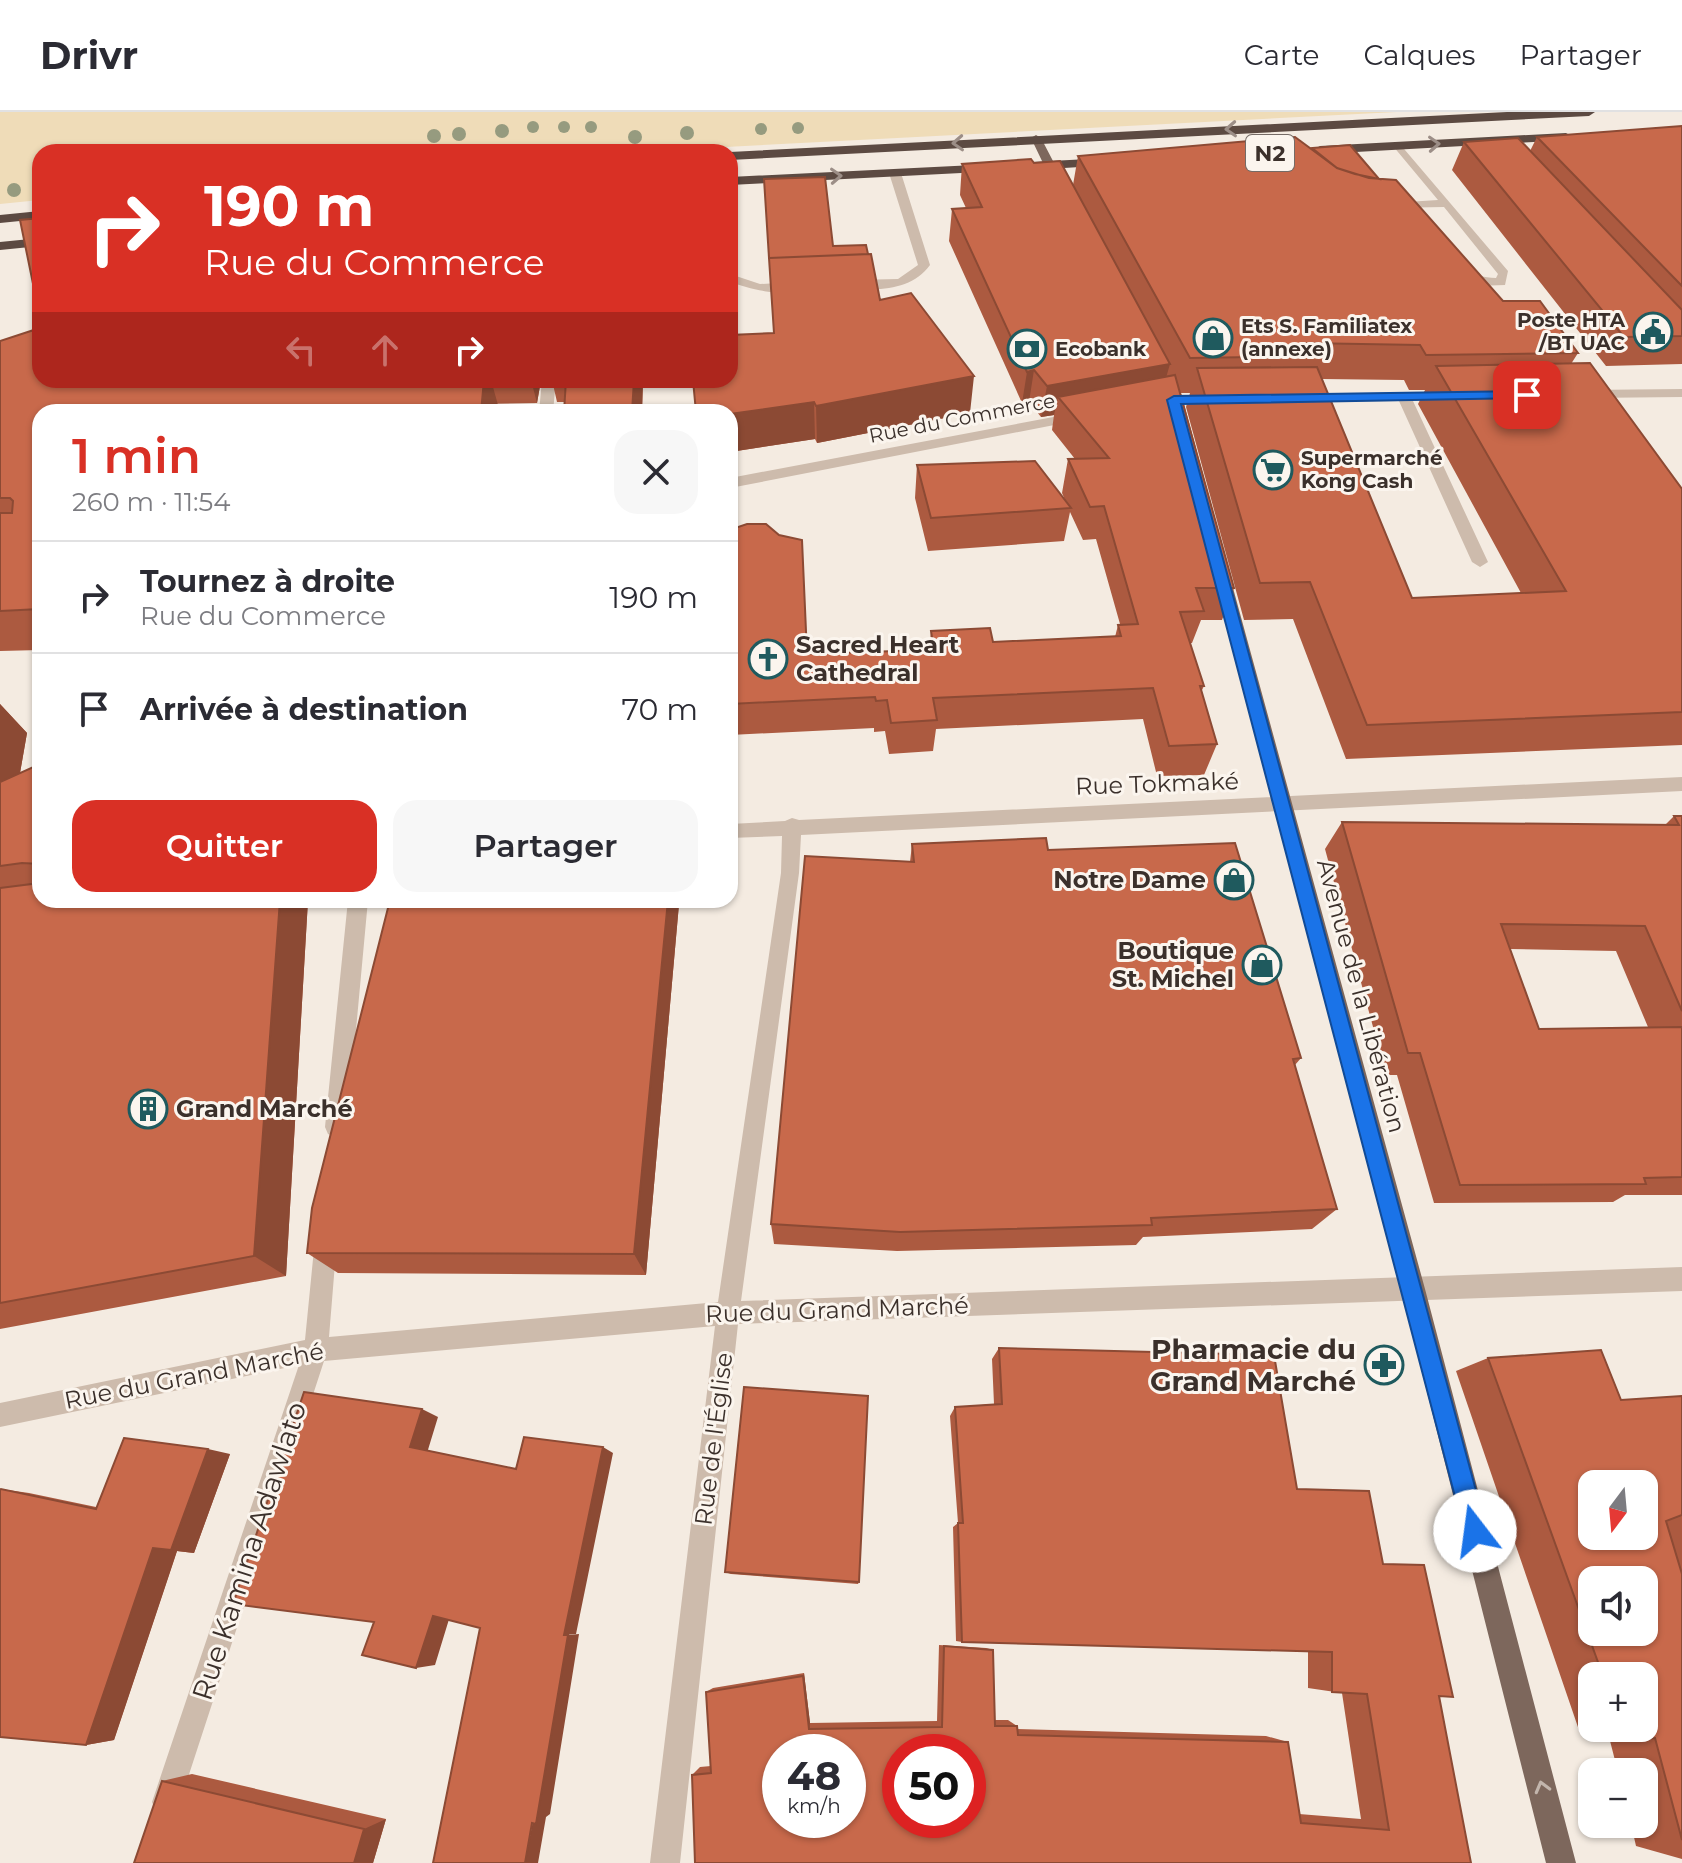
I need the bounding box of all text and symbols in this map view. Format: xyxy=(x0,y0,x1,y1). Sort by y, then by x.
text: Drivr xyxy=(40,32,138,79)
text: Carte xyxy=(1244,38,1319,72)
text: Calques xyxy=(1363,38,1475,72)
text: Partager xyxy=(1519,38,1642,72)
one-way arrow xyxy=(1224,120,1237,137)
one-way arrow xyxy=(951,134,964,151)
road number: N2 xyxy=(1246,135,1294,171)
one-way arrow xyxy=(1428,136,1441,153)
one-way arrow xyxy=(830,168,843,185)
text: 190 m xyxy=(204,172,374,240)
icon: right xyxy=(72,176,176,280)
text: Rue du Commerce xyxy=(204,240,545,284)
place label: Poste HTA /BT UAC xyxy=(1517,308,1626,355)
public building icon: Poste HTA /BT UAC xyxy=(1632,311,1674,353)
place label: Ets S. Familiatex (annexe) xyxy=(1241,314,1412,361)
shop icon: Ets S. Familiatex (annexe) xyxy=(1192,317,1234,359)
icon: left xyxy=(279,328,323,372)
icon: ahead xyxy=(363,328,407,372)
icon: right xyxy=(447,328,491,372)
bank icon: Ecobank xyxy=(1006,328,1048,370)
place label: Ecobank xyxy=(1055,337,1147,361)
pin xyxy=(1493,361,1561,429)
icon: arrive xyxy=(1505,373,1549,417)
street label: Rue du Commerce xyxy=(867,388,1057,448)
text: 1 min xyxy=(72,427,201,485)
button: close xyxy=(614,430,698,514)
place label: Supermarché Kong Cash xyxy=(1301,446,1443,493)
supermarket icon: Supermarché Kong Cash xyxy=(1252,449,1294,491)
text: 260 m · 11:54 xyxy=(72,486,231,518)
text: Tournez à droite xyxy=(140,563,395,600)
icon: right xyxy=(72,575,116,619)
text: 190 m xyxy=(609,579,698,616)
text: Rue du Commerce xyxy=(140,600,386,632)
place label: Sacred Heart Cathedral xyxy=(796,630,960,687)
church icon: Sacred Heart Cathedral xyxy=(747,638,789,680)
icon: arrive xyxy=(72,687,116,731)
text: Arrivée à destination xyxy=(140,691,468,728)
text: 70 m xyxy=(621,691,698,728)
street label: Rue Tokmaké xyxy=(1075,766,1239,801)
button: Quitter xyxy=(72,800,377,892)
button: Partager xyxy=(393,800,698,892)
street label: Avenue de la Libération xyxy=(1311,856,1412,1136)
shop icon: Notre Dame xyxy=(1213,859,1255,901)
place label: Notre Dame xyxy=(1053,865,1206,894)
place label: Boutique St. Michel xyxy=(1112,936,1234,993)
shop icon: Boutique St. Michel xyxy=(1241,944,1283,986)
building icon: Grand Marché xyxy=(127,1088,169,1130)
place label: Grand Marché xyxy=(176,1094,353,1123)
street label: Rue du Grand Marché xyxy=(705,1290,969,1329)
place label: Pharmacie du Grand Marché xyxy=(1150,1332,1356,1398)
street label: Rue du Grand Marché xyxy=(62,1336,326,1415)
pharmacy icon: Pharmacie du Grand Marché xyxy=(1363,1344,1405,1386)
street label: Rue de l'Église xyxy=(689,1351,739,1527)
street label: Rue Kamina Adawlato xyxy=(185,1398,313,1704)
north arrow xyxy=(1578,1470,1658,1550)
map controls xyxy=(1578,1470,1658,1838)
position arrow xyxy=(1433,1489,1517,1573)
button: sound xyxy=(1578,1566,1658,1646)
button: + xyxy=(1578,1662,1658,1742)
speed limit sign: 50 xyxy=(882,1734,986,1838)
text: 48 xyxy=(787,1751,841,1800)
button: − xyxy=(1578,1758,1658,1838)
one-way arrow xyxy=(1534,1781,1551,1795)
text: km/h xyxy=(787,1794,841,1818)

